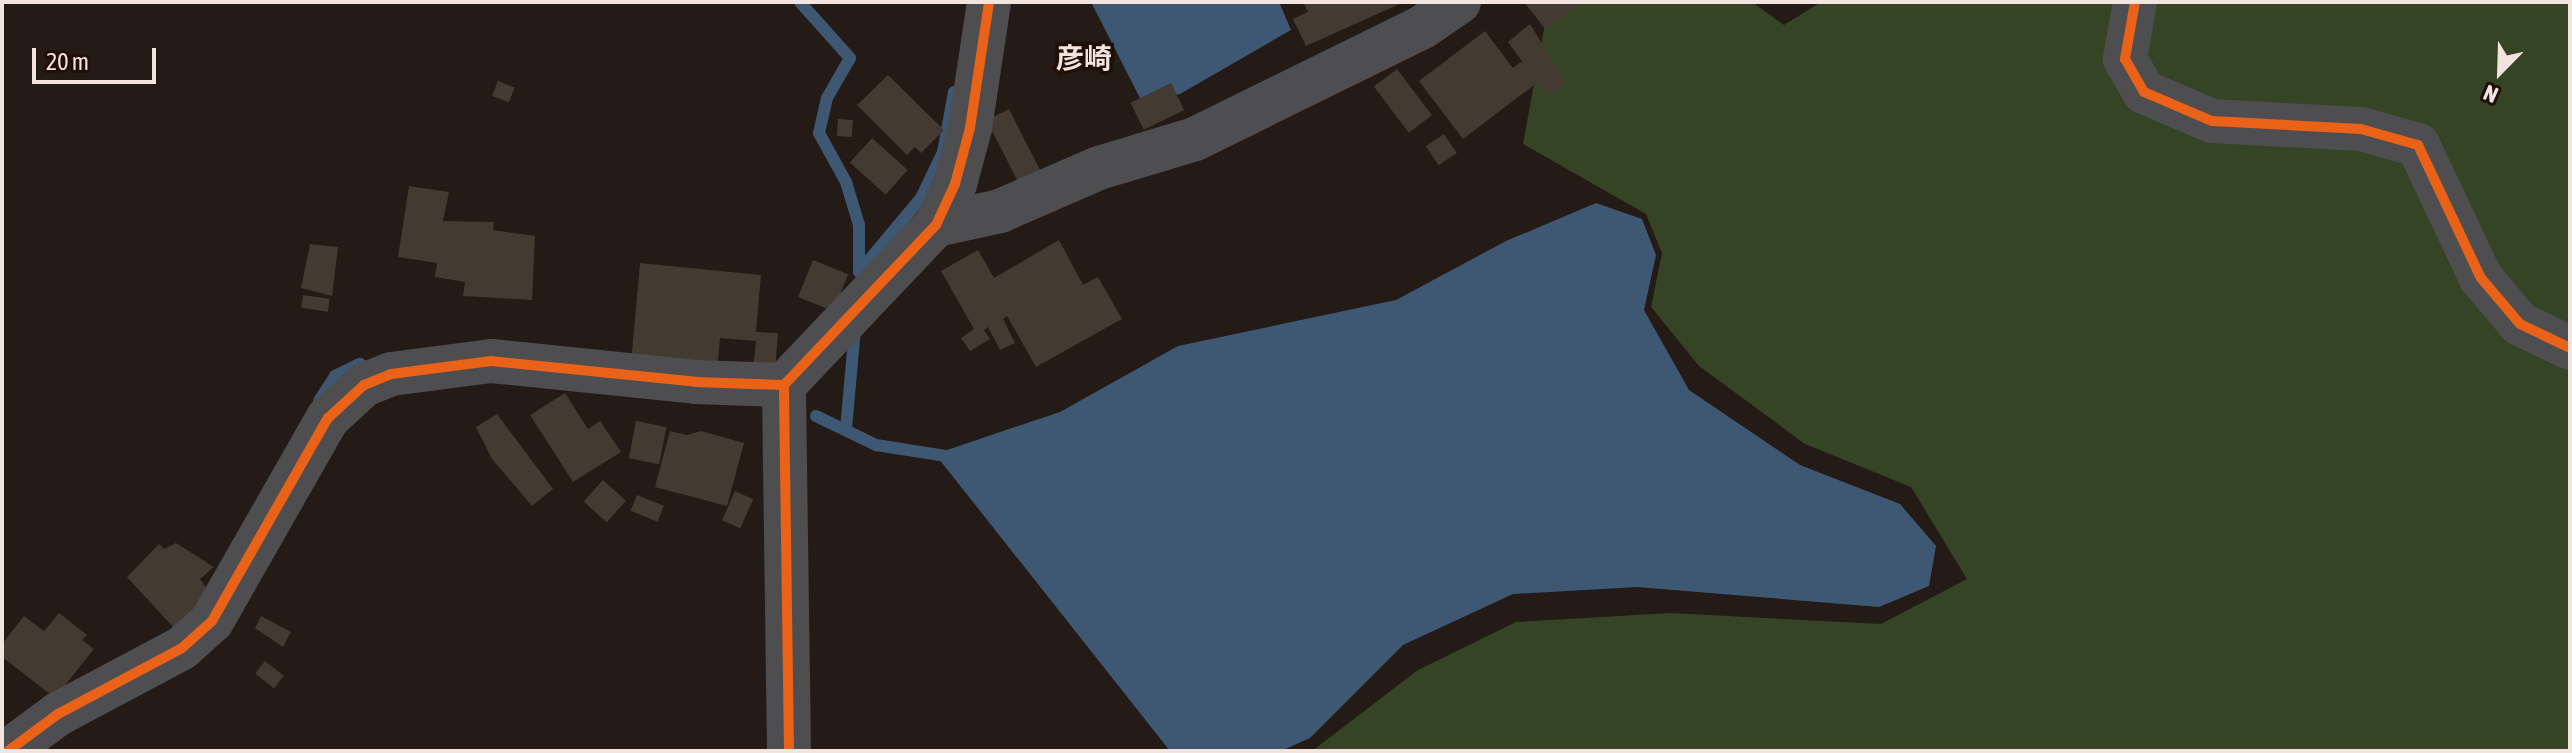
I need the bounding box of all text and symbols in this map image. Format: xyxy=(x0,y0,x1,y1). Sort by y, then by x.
scale bar xyxy=(36,32,160,82)
north arrow xyxy=(2460,32,2540,112)
district label: 彦崎 xyxy=(1056,41,1112,75)
text: 20 m xyxy=(46,48,89,75)
text: N xyxy=(2480,80,2502,109)

